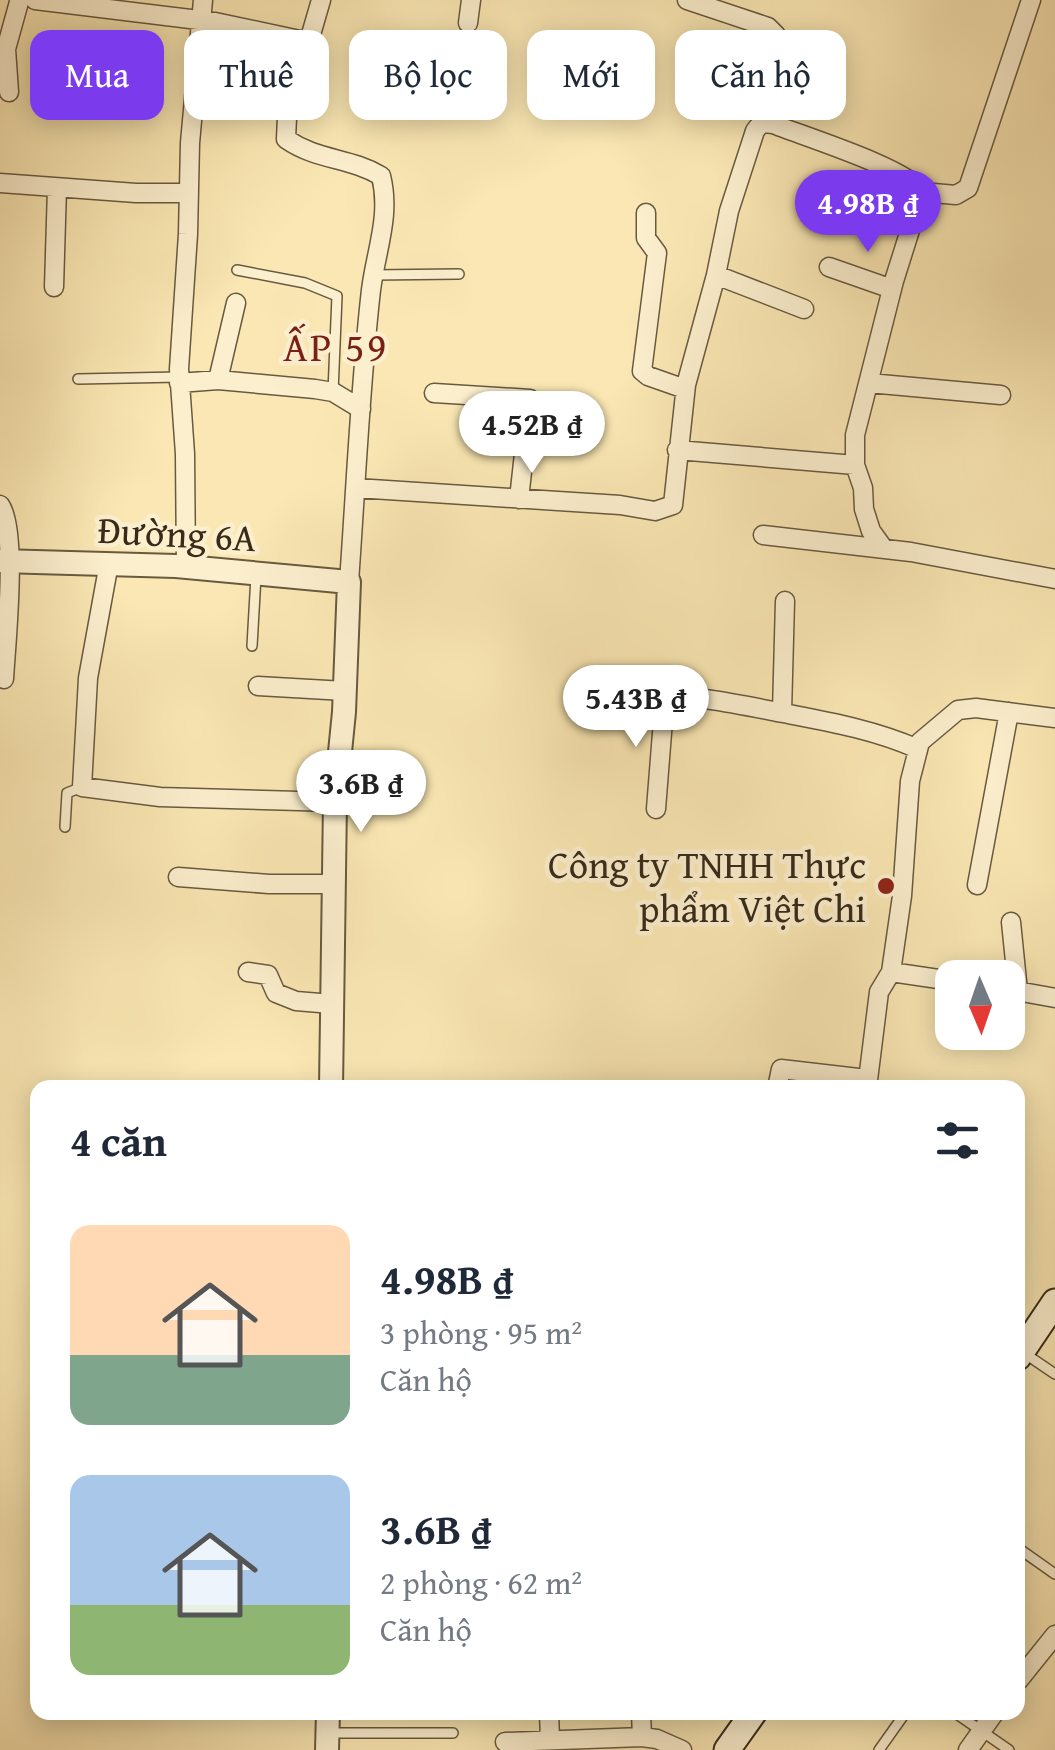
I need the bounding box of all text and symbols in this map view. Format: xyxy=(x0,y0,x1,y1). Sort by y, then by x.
chip: Mua xyxy=(30,30,164,120)
chip: Thuê xyxy=(184,30,329,120)
chip: Bộ lọc xyxy=(349,30,507,120)
chip: Mới xyxy=(527,30,655,120)
chip: Căn hộ xyxy=(675,30,846,120)
pin: 4.98B ₫ xyxy=(776,170,960,255)
text: 4.98B ₫ xyxy=(817,179,919,226)
district label: ẤP 59 xyxy=(283,317,389,376)
pin: 4.52B ₫ xyxy=(440,391,624,476)
text: 4.52B ₫ xyxy=(481,400,583,447)
street label: Đường 6A xyxy=(97,501,257,565)
pin: 5.43B ₫ xyxy=(544,665,728,750)
text: 5.43B ₫ xyxy=(585,674,687,721)
pin: 3.6B ₫ xyxy=(280,750,442,835)
text: 3.6B ₫ xyxy=(318,759,404,806)
place label: Công ty TNHH Thực phẩm Việt Chi xyxy=(548,836,866,936)
marker: Công ty TNHH Thực phẩm Việt Chi xyxy=(875,875,897,897)
north arrow xyxy=(935,960,1025,1050)
map controls xyxy=(935,960,1025,1050)
text: 4 căn xyxy=(70,1110,167,1171)
icon: filters xyxy=(930,1113,985,1168)
text: 4.98B ₫ xyxy=(380,1248,514,1309)
icon: home xyxy=(150,1265,270,1385)
text: 3 phòng · 95 m² xyxy=(380,1309,582,1356)
text: Căn hộ xyxy=(380,1356,472,1403)
text: 3.6B ₫ xyxy=(380,1498,492,1559)
icon: home xyxy=(150,1515,270,1635)
text: 2 phòng · 62 m² xyxy=(380,1559,582,1606)
text: Căn hộ xyxy=(380,1606,472,1653)

